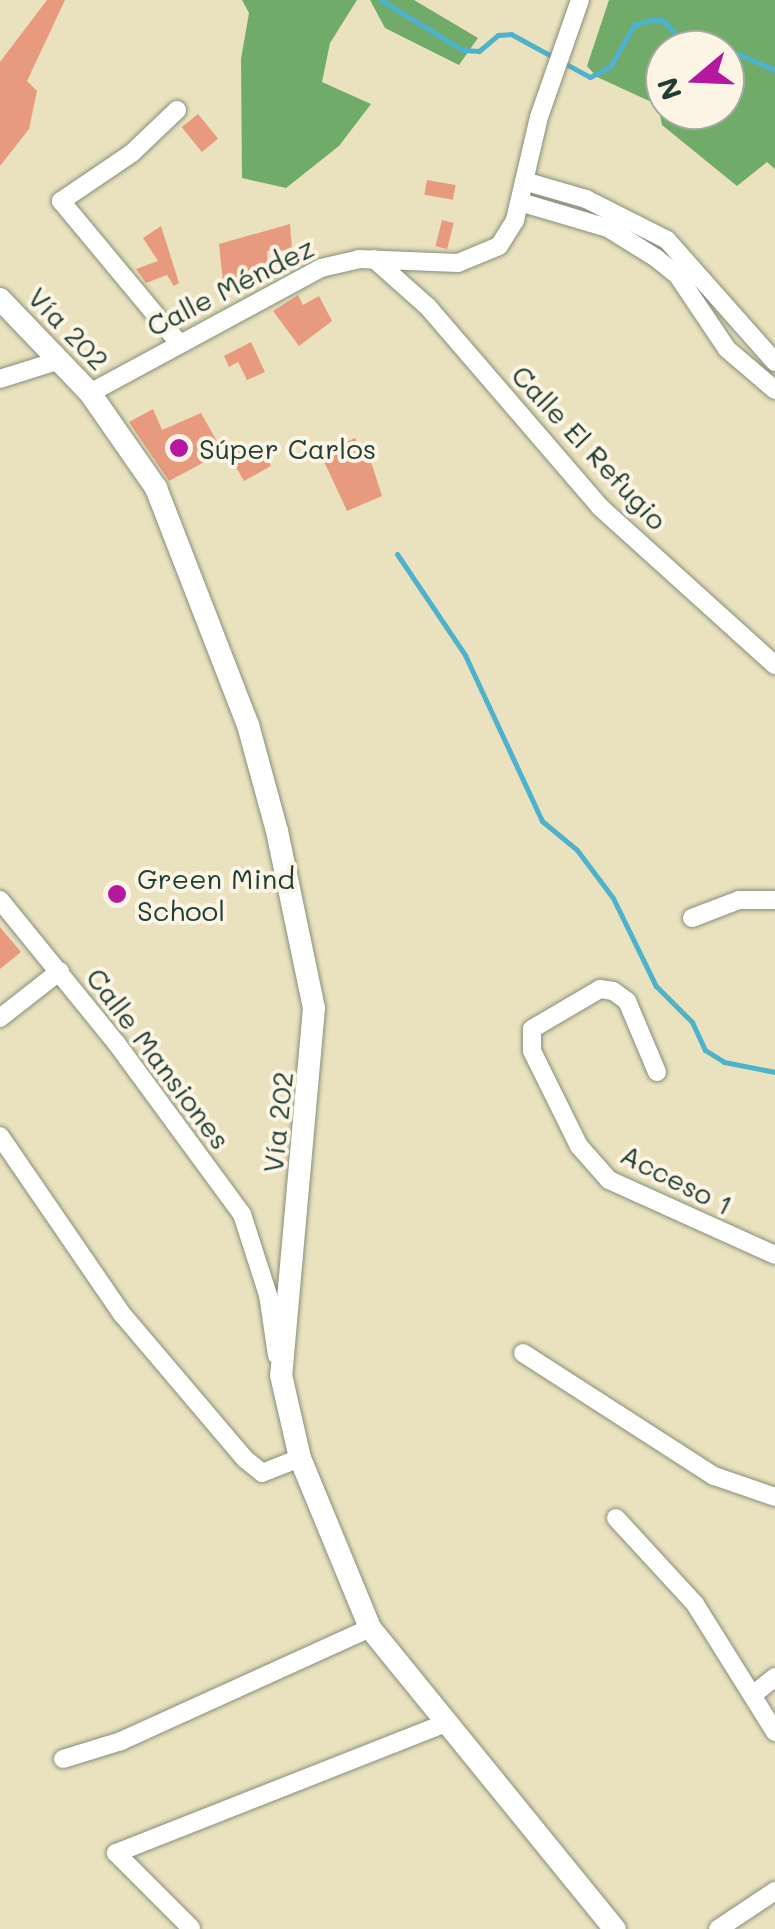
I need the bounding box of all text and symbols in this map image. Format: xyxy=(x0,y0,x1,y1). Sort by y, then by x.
north arrow xyxy=(645,30,745,130)
text: N xyxy=(648,73,689,105)
street label: Calle Méndez xyxy=(141,229,319,343)
street label: Vía 202 xyxy=(22,280,116,376)
street label: Calle El Refugio xyxy=(505,358,675,536)
place label: Súper Carlos xyxy=(199,431,376,465)
marker: Súper Carlos xyxy=(168,437,190,459)
place label: Green Mind School xyxy=(137,861,295,927)
marker: Green Mind School xyxy=(106,883,128,905)
street label: Calle Mansiones xyxy=(80,961,238,1155)
street label: Vía 202 xyxy=(255,1070,299,1174)
street label: Acceso 1 xyxy=(615,1136,739,1222)

